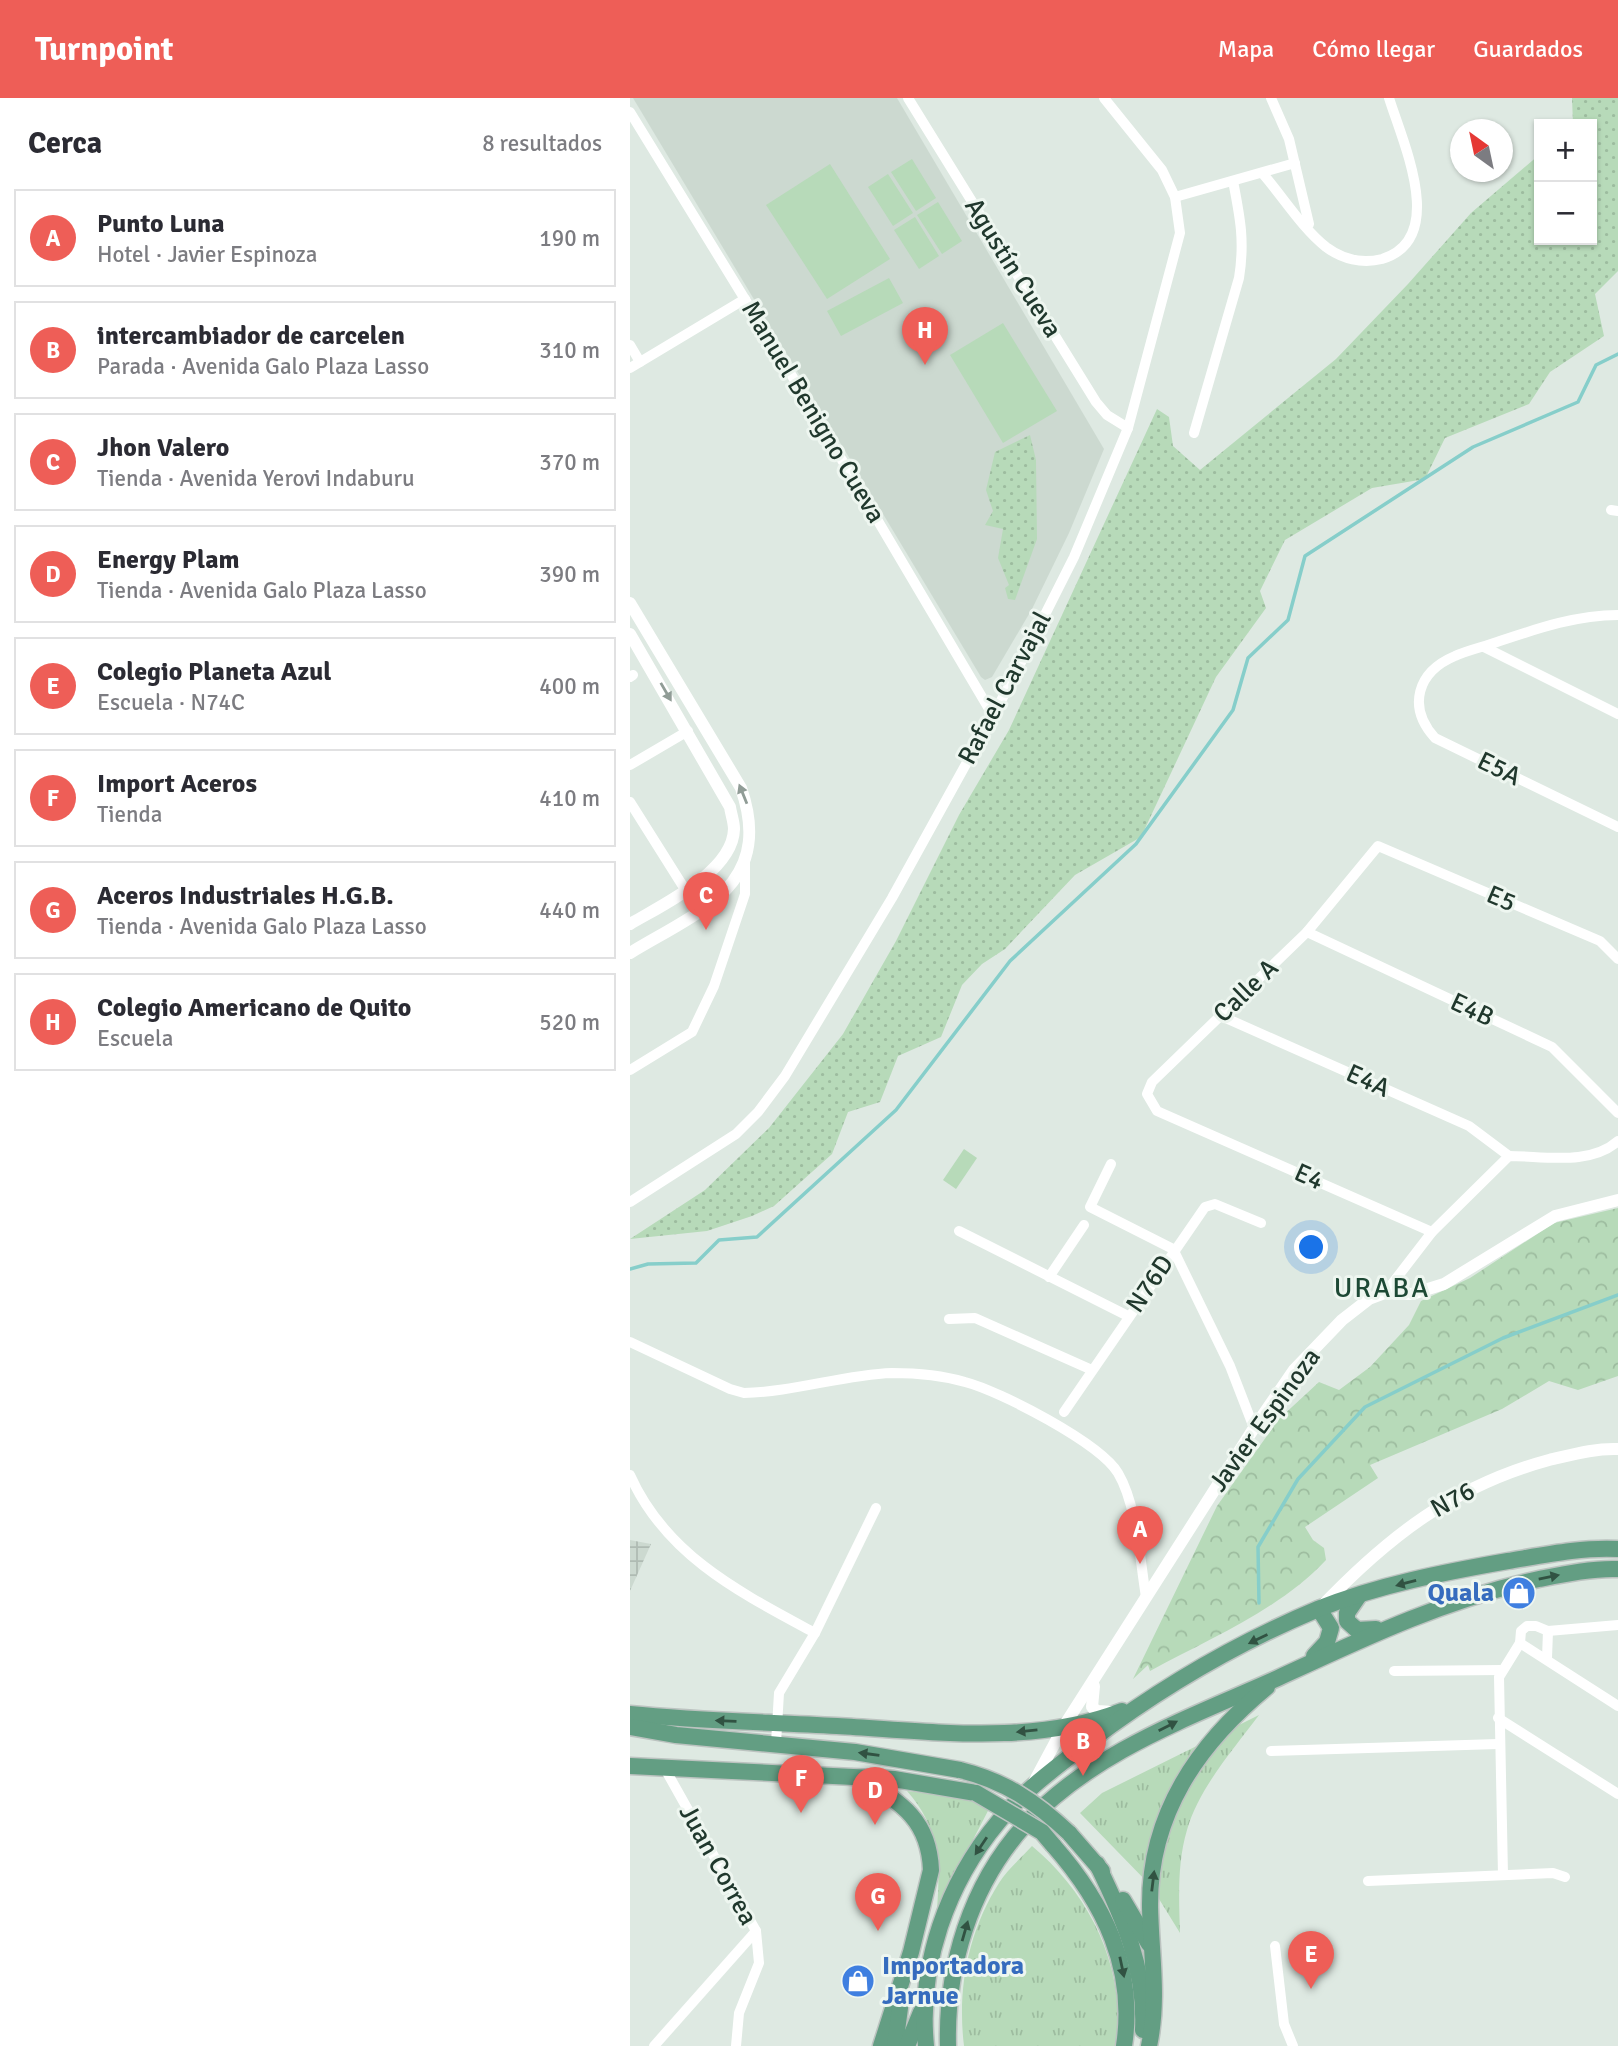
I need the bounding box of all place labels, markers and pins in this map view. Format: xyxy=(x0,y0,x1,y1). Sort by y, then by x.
pin: H xyxy=(902,307,948,365)
pin: C xyxy=(683,872,729,930)
pin: A xyxy=(1117,1506,1163,1564)
shop icon: Quala xyxy=(1500,1574,1538,1612)
place label: Quala xyxy=(1427,1577,1494,1609)
pin: B xyxy=(1060,1718,1106,1776)
pin: F xyxy=(778,1755,824,1813)
pin: D xyxy=(852,1767,898,1825)
pin: G xyxy=(855,1873,901,1931)
pin: E xyxy=(1288,1931,1334,1989)
place label: Importadora Jarnue xyxy=(882,1950,1024,2012)
shop icon: Importadora Jarnue xyxy=(839,1962,877,2000)

